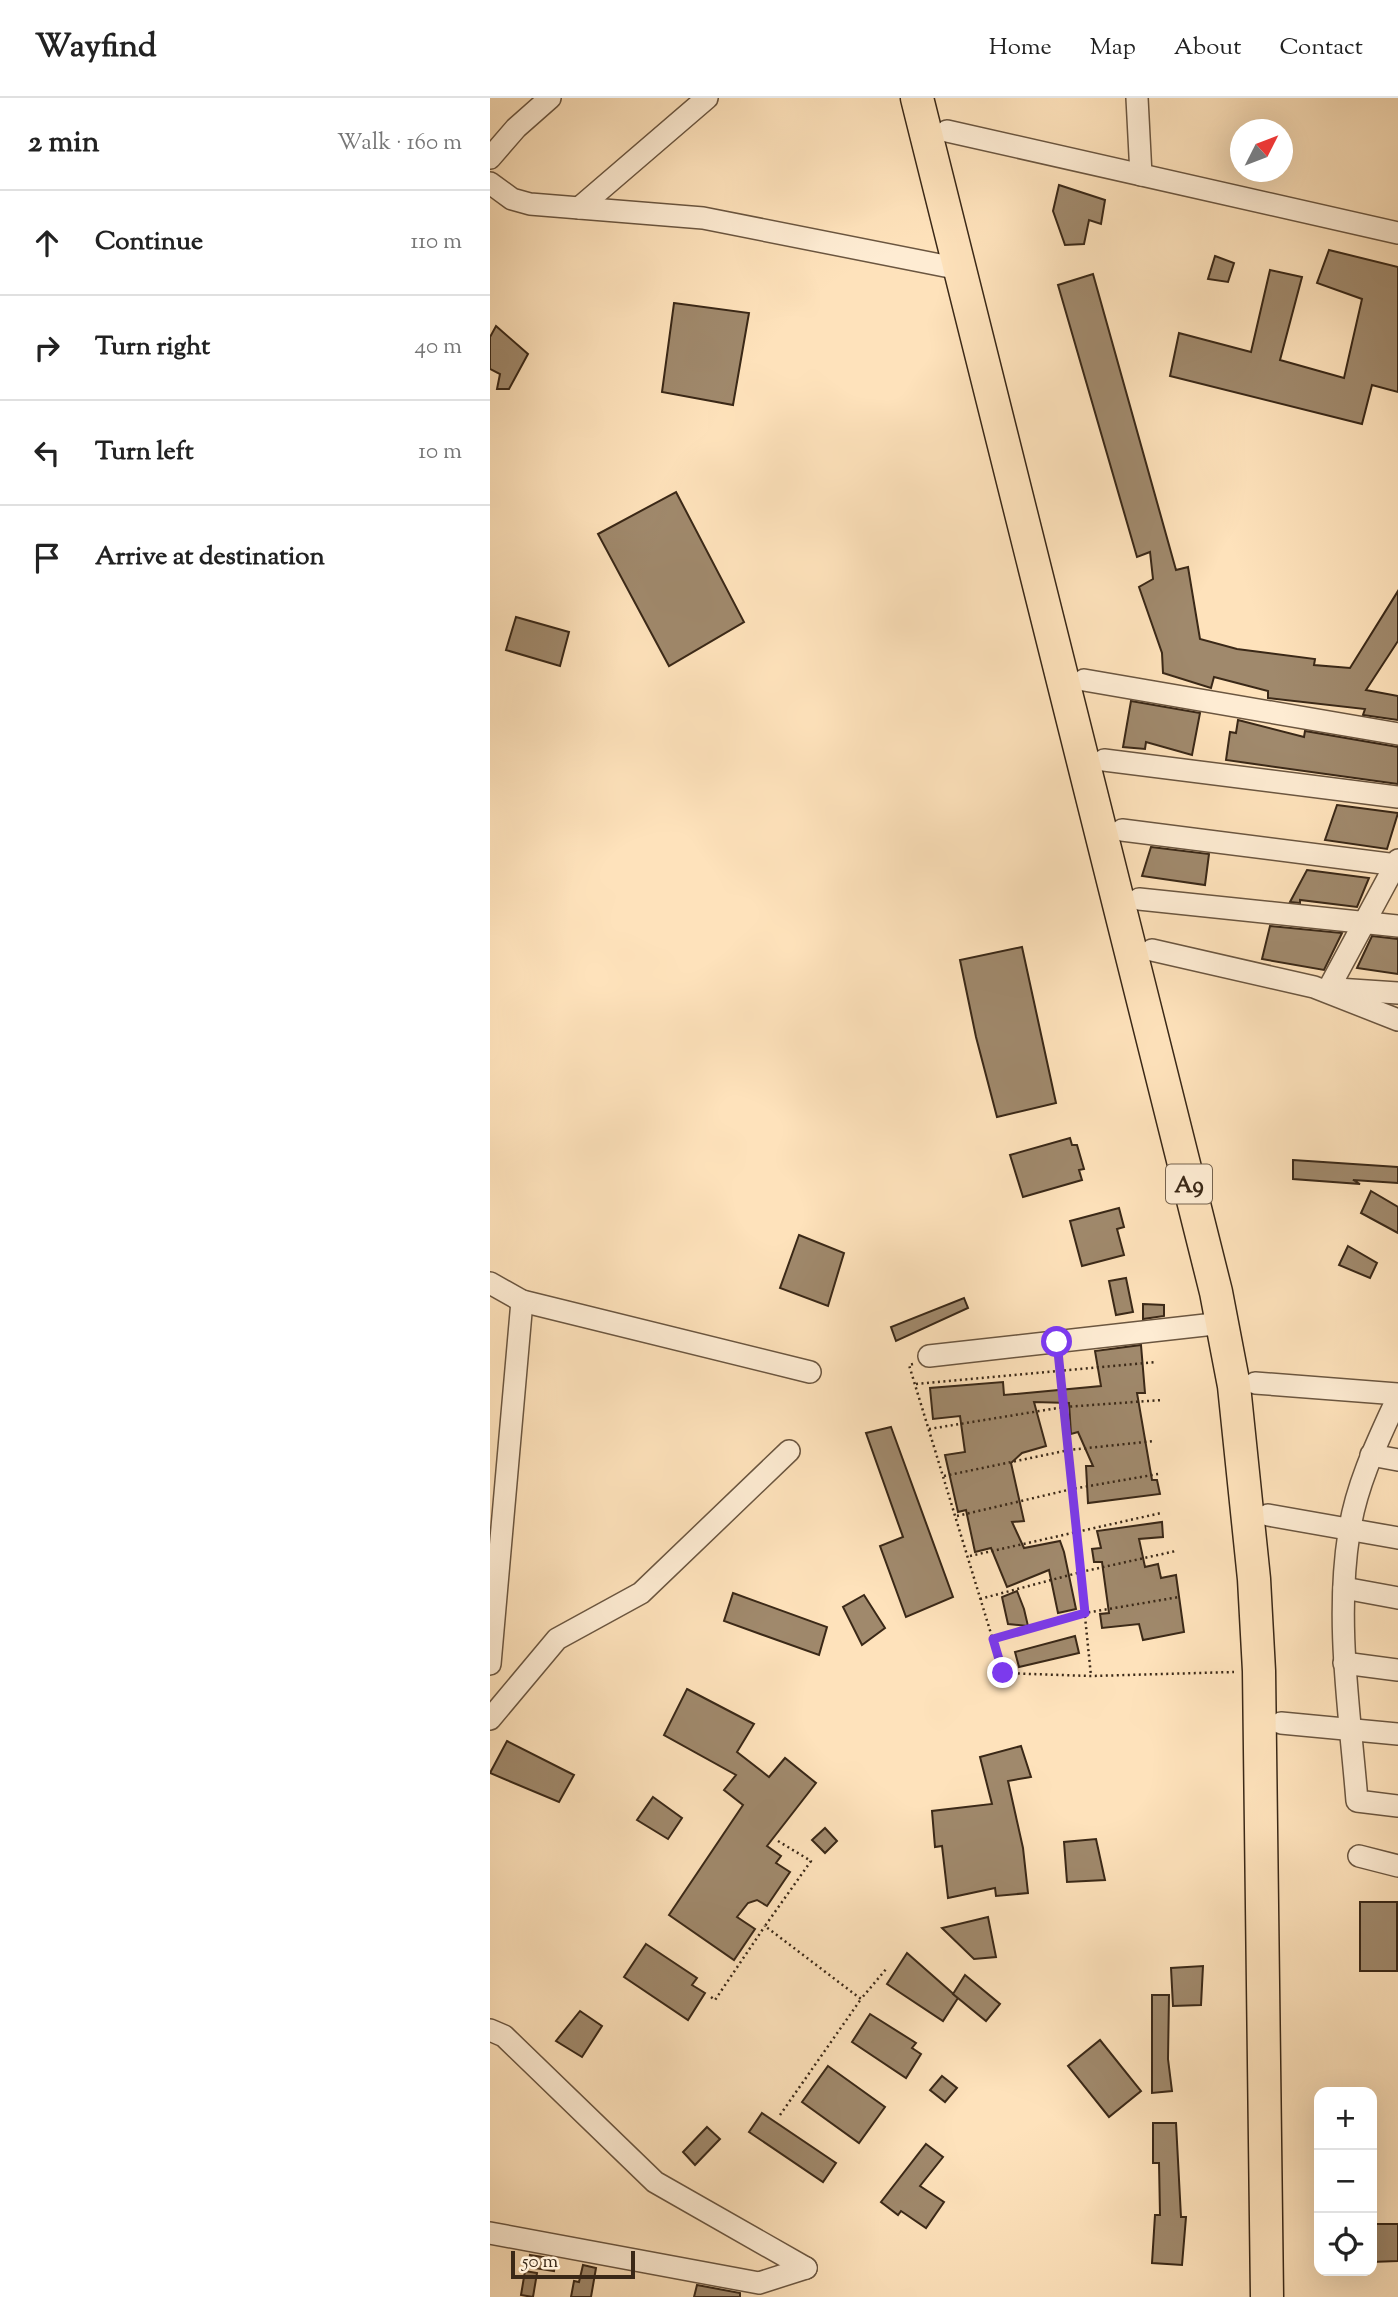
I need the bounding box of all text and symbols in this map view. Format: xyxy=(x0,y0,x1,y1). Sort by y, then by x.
text: Wayfind xyxy=(35,24,157,72)
text: Home xyxy=(989,31,1052,65)
text: Map xyxy=(1090,31,1136,65)
text: About xyxy=(1174,31,1241,65)
text: Contact xyxy=(1279,31,1363,65)
north arrow xyxy=(1230,119,1293,182)
text: 2 min xyxy=(28,122,100,165)
text: Walk · 160 m xyxy=(337,127,462,160)
icon: ahead xyxy=(28,224,66,262)
text: Continue xyxy=(95,224,203,261)
text: 110 m xyxy=(411,226,462,259)
icon: right xyxy=(28,329,66,367)
text: Turn right xyxy=(95,329,210,366)
text: 40 m xyxy=(415,331,462,364)
icon: left xyxy=(28,434,66,472)
text: Turn left xyxy=(95,434,194,471)
text: 10 m xyxy=(418,436,462,469)
icon: arrive xyxy=(28,539,66,577)
text: Arrive at destination xyxy=(95,539,325,576)
road number: A9 xyxy=(1166,1164,1212,1204)
route start xyxy=(1041,1326,1072,1357)
route end xyxy=(987,1657,1018,1688)
map controls xyxy=(1314,2087,1377,2276)
button: + xyxy=(1314,2087,1377,2150)
button: − xyxy=(1314,2150,1377,2213)
button: locate xyxy=(1314,2213,1377,2276)
scale bar xyxy=(511,2248,635,2280)
text: 50 m xyxy=(522,2249,558,2276)

